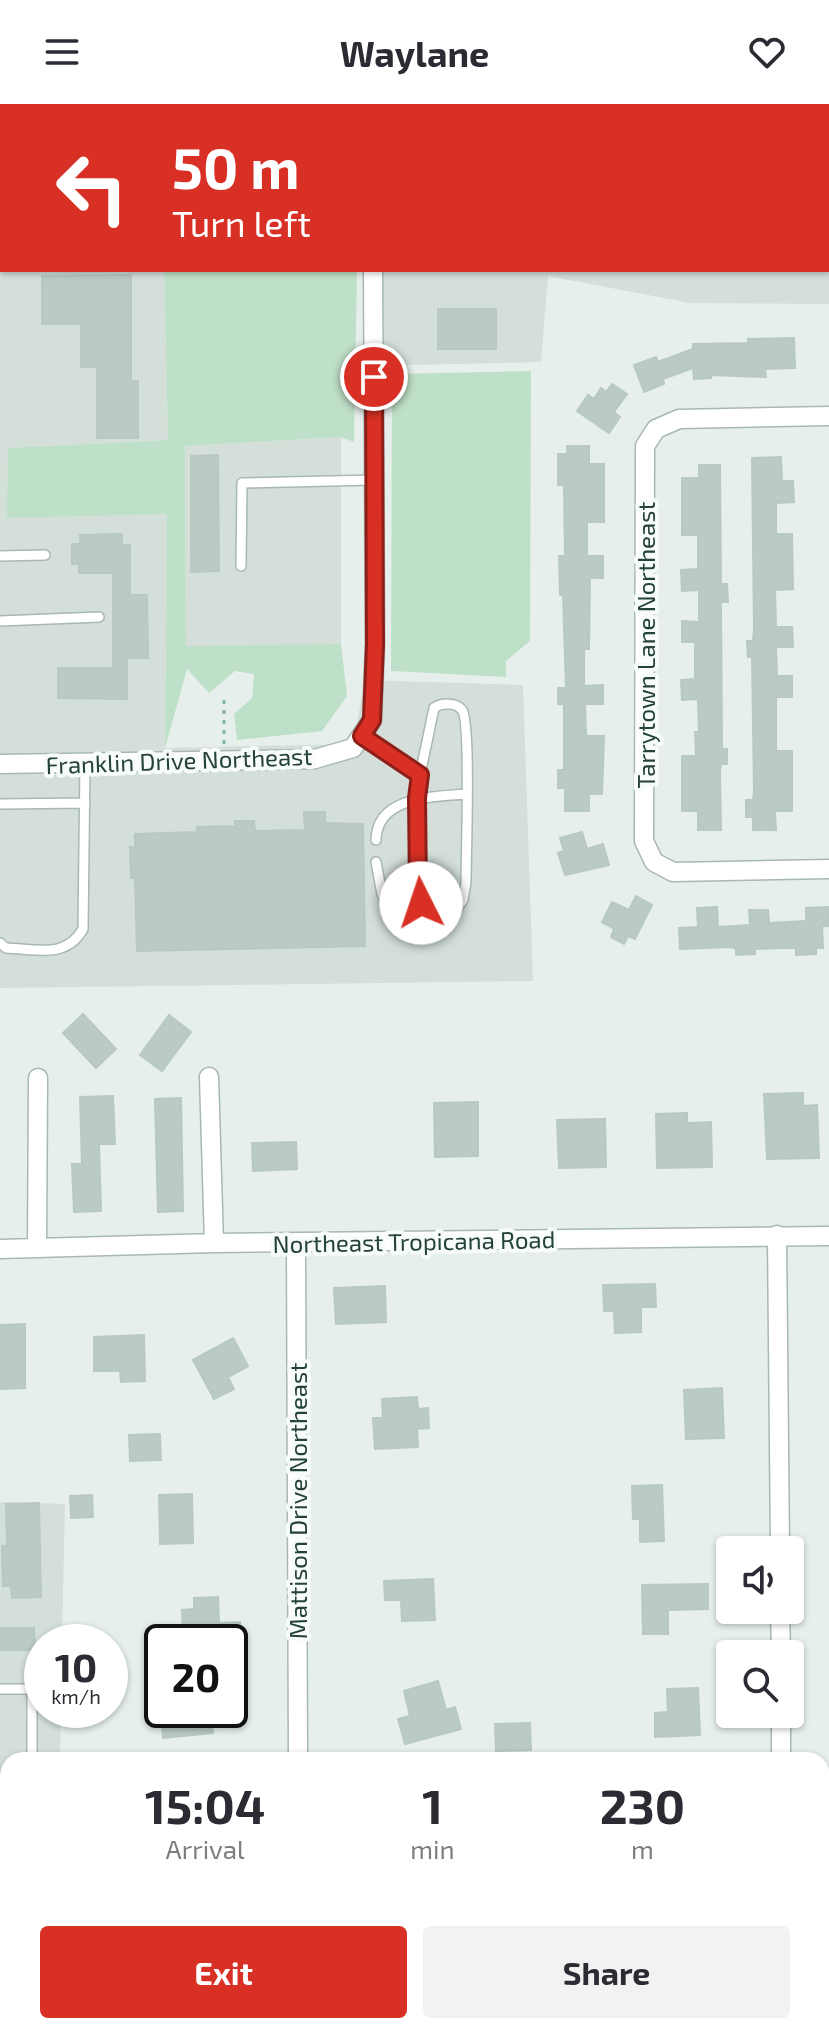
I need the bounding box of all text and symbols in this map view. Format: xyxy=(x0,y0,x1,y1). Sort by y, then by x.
icon: menu xyxy=(40,30,84,74)
icon: heart xyxy=(745,30,789,74)
text: Waylane xyxy=(340,31,489,74)
text: 50 m xyxy=(172,133,300,200)
icon: left xyxy=(40,136,144,240)
text: Turn left xyxy=(172,201,311,244)
pin xyxy=(340,343,408,411)
icon: arrive xyxy=(352,355,396,399)
street label: Tarrytown Lane Northeast xyxy=(631,502,660,788)
street label: Franklin Drive Northeast xyxy=(45,741,313,779)
position arrow xyxy=(379,861,463,945)
street label: Northeast Tropicana Road xyxy=(272,1224,556,1258)
street label: Mattison Drive Northeast xyxy=(283,1363,312,1639)
map controls xyxy=(716,1536,804,1728)
button: sound xyxy=(716,1536,804,1624)
speed limit sign: 20 xyxy=(144,1624,248,1728)
button: search xyxy=(716,1640,804,1728)
text: 10 xyxy=(55,1642,97,1690)
text: km/h xyxy=(51,1684,101,1708)
text: 15:04 xyxy=(145,1776,265,1834)
text: 1 xyxy=(422,1776,443,1834)
text: 230 xyxy=(600,1776,685,1834)
text: Arrival xyxy=(166,1833,245,1864)
text: min xyxy=(410,1833,455,1864)
text: m xyxy=(631,1833,654,1864)
button: Exit xyxy=(40,1926,407,2018)
button: Share xyxy=(423,1926,790,2018)

